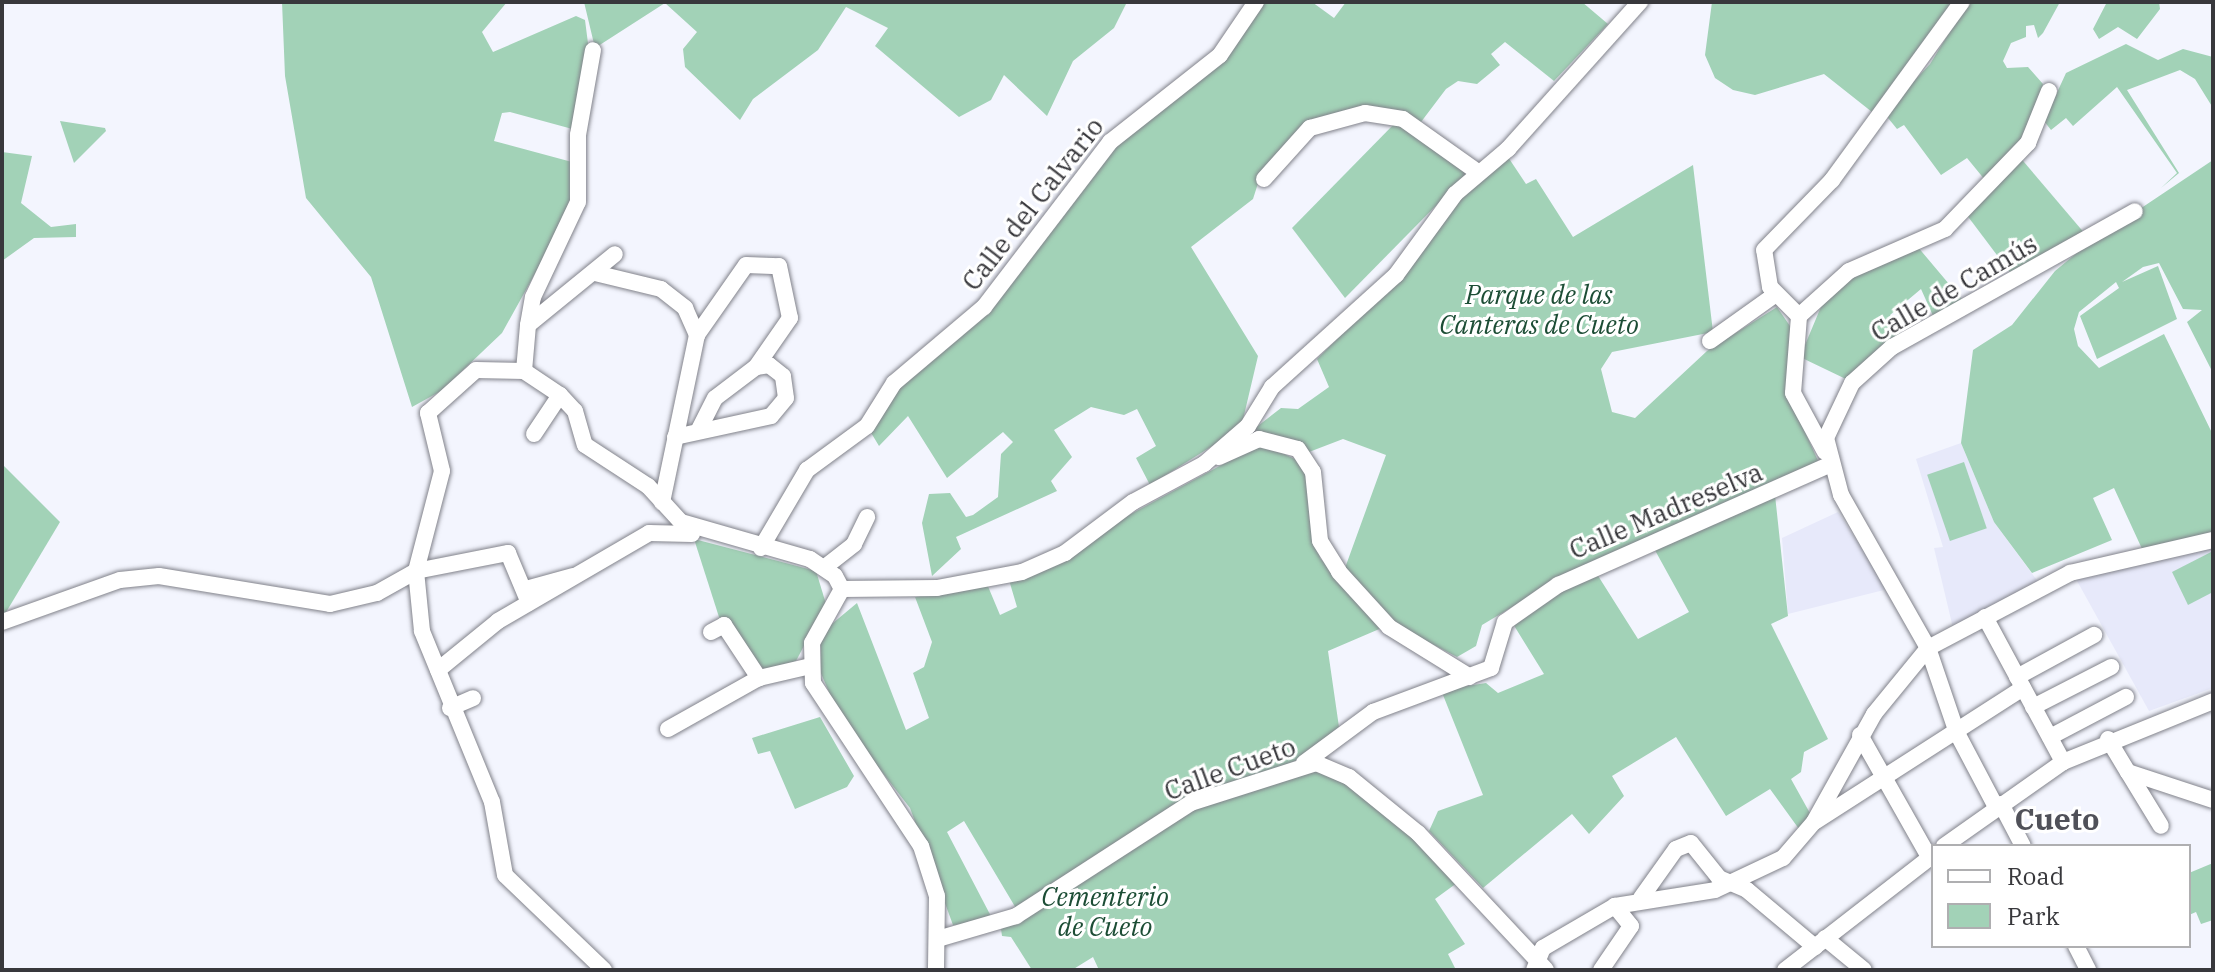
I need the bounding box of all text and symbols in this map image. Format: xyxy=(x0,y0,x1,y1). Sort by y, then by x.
street label: Calle del Calvario xyxy=(956,111,1110,297)
street label: Calle de Camús xyxy=(1865,228,2043,348)
park label: Parque de las Canteras de Cueto xyxy=(1439,279,1639,340)
street label: Calle Madreselva xyxy=(1565,456,1767,566)
street label: Calle Cueto xyxy=(1160,731,1300,807)
district label: Cueto xyxy=(2015,801,2099,837)
legend xyxy=(1931,844,2191,948)
text: Road xyxy=(2007,860,2064,892)
park label: Cementerio de Cueto xyxy=(1041,881,1169,942)
text: Park xyxy=(2007,900,2059,932)

